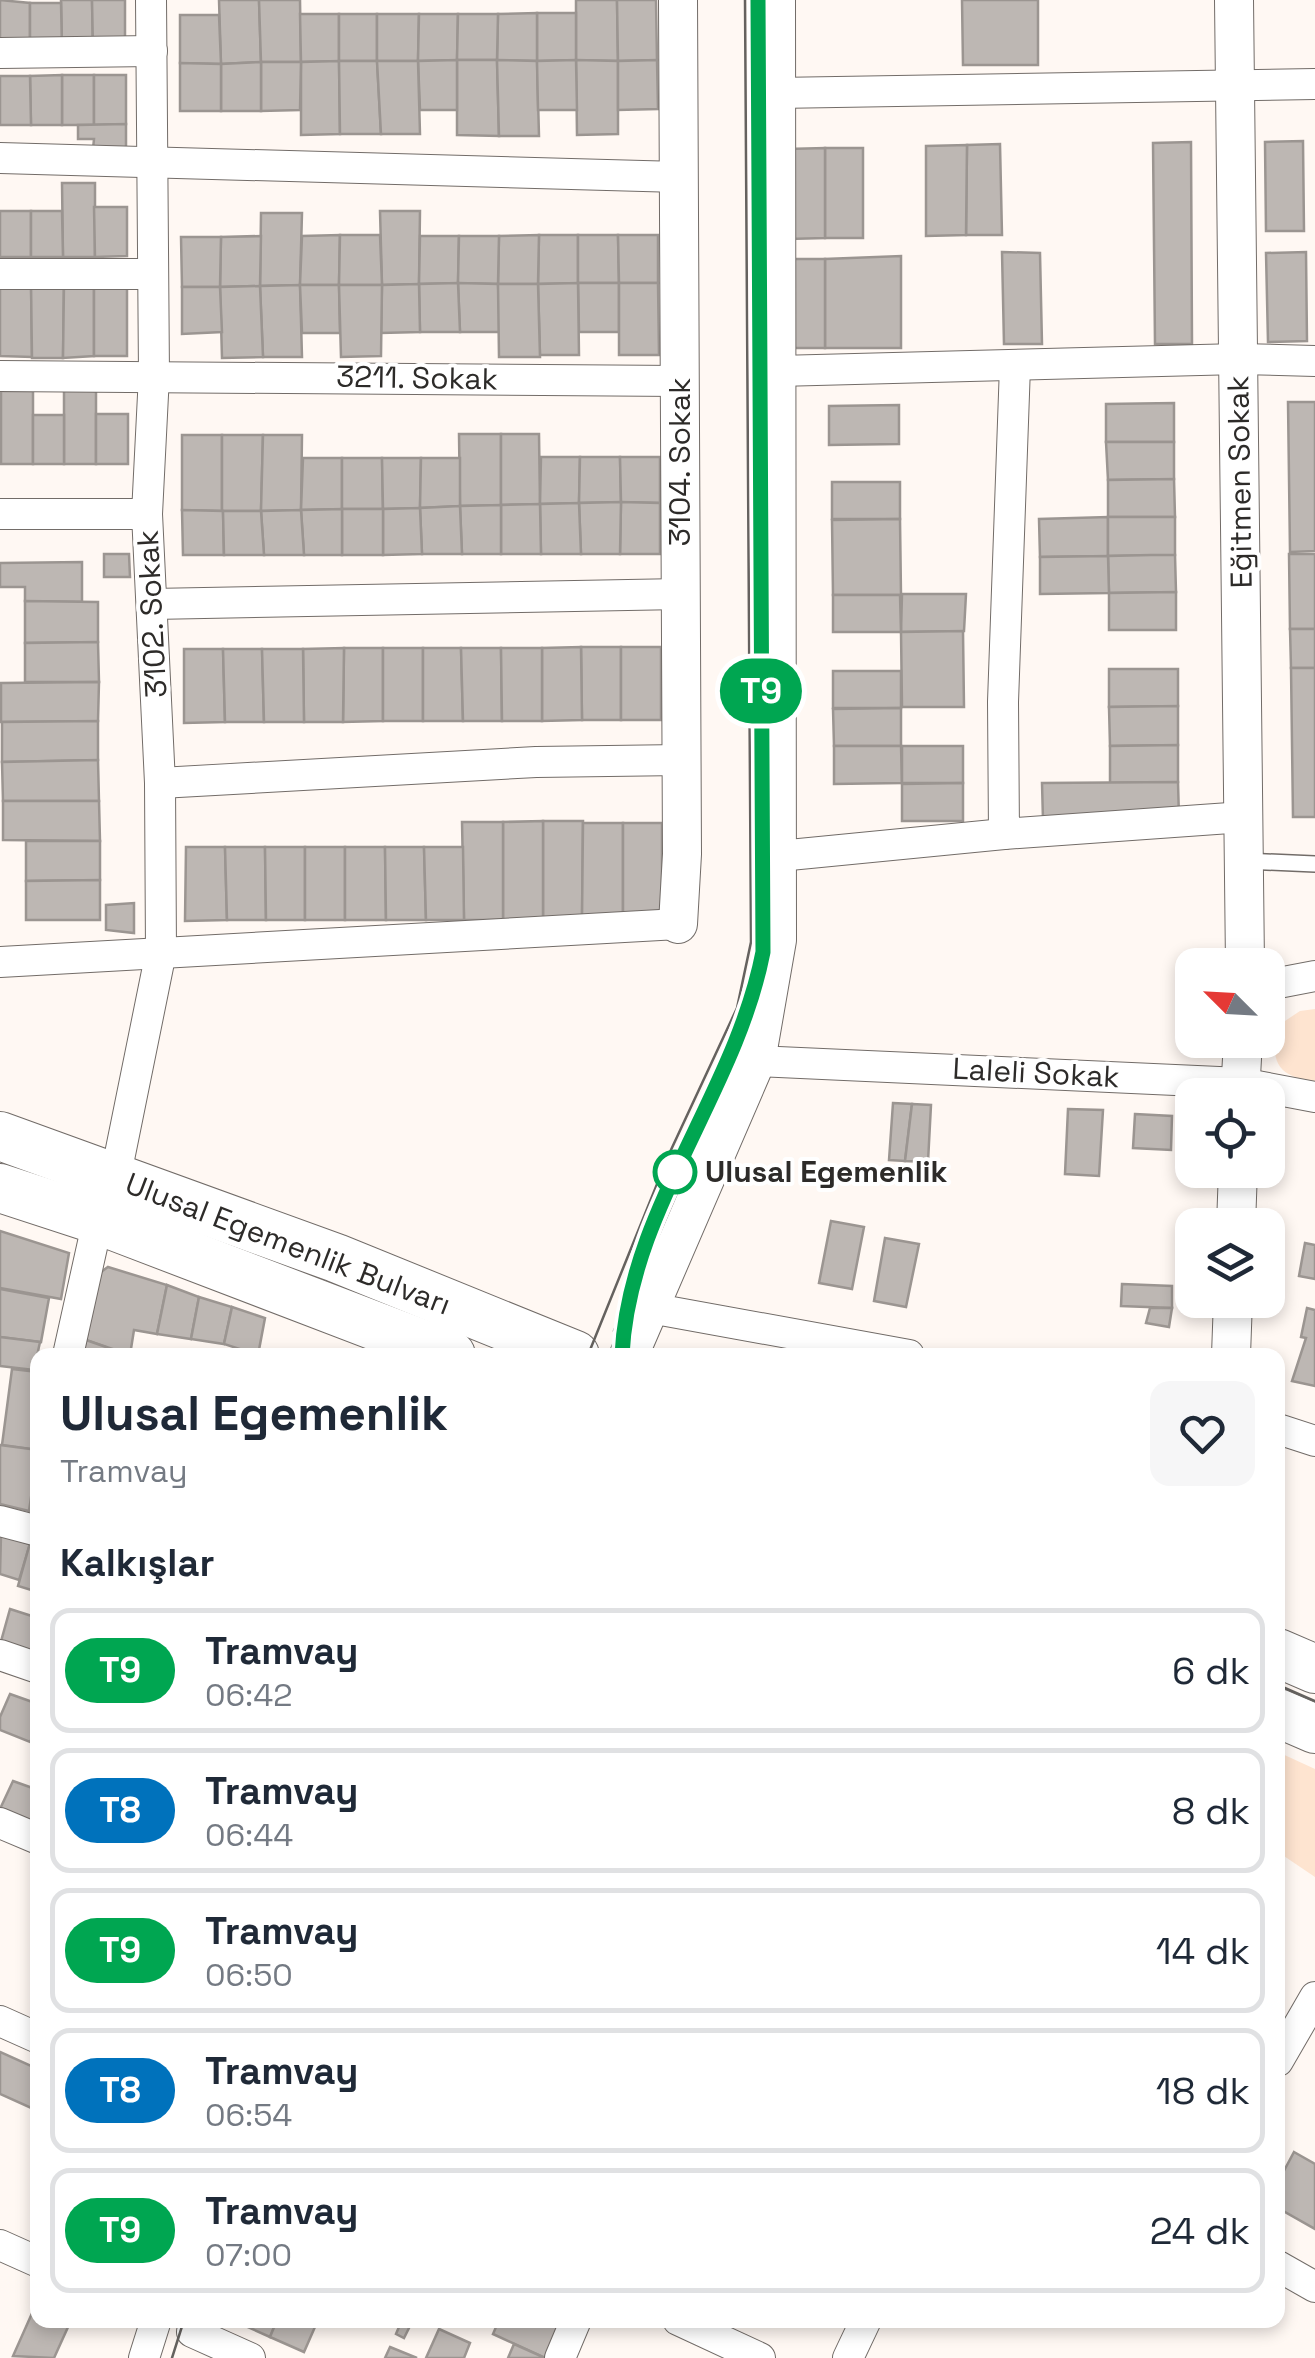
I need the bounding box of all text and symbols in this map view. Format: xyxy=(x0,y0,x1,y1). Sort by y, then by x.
street label: 3211. Sokak xyxy=(336,357,498,398)
street label: Eğitmen Sokak xyxy=(1218,375,1261,589)
street label: 3104. Sokak xyxy=(660,378,699,546)
street label: 3102. Sokak xyxy=(128,529,175,699)
line badge: T9 xyxy=(716,658,806,724)
text: T9 xyxy=(740,669,782,713)
north arrow xyxy=(1175,948,1285,1058)
map controls xyxy=(1175,948,1285,1318)
street label: Laleli Sokak xyxy=(951,1049,1121,1096)
button: locate xyxy=(1175,1078,1285,1188)
marker: Ulusal Egemenlik xyxy=(654,1151,696,1193)
place label: Ulusal Egemenlik xyxy=(705,1152,948,1191)
street label: Ulusal Egemenlik Bulvarı xyxy=(120,1163,456,1324)
button: layers xyxy=(1175,1208,1285,1318)
button: heart xyxy=(1150,1381,1255,1486)
text: Ulusal Egemenlik xyxy=(60,1383,448,1444)
text: Tramvay xyxy=(60,1451,188,1491)
text: Kalkışlar xyxy=(60,1539,214,1587)
text: Tramvay xyxy=(205,1627,358,1675)
text: 6 dk xyxy=(1172,1647,1250,1695)
text: T9 xyxy=(99,1648,141,1692)
text: 06:42 xyxy=(205,1675,293,1715)
text: Tramvay xyxy=(205,1767,358,1815)
text: 8 dk xyxy=(1172,1787,1250,1835)
text: T8 xyxy=(99,1788,141,1832)
text: 06:44 xyxy=(205,1815,293,1855)
text: Tramvay xyxy=(205,1907,358,1955)
text: 14 dk xyxy=(1156,1927,1250,1975)
text: T9 xyxy=(99,1928,141,1972)
text: 06:50 xyxy=(205,1955,293,1995)
text: Tramvay xyxy=(205,2047,358,2095)
text: 18 dk xyxy=(1156,2067,1250,2115)
text: T8 xyxy=(99,2068,141,2112)
text: 06:54 xyxy=(205,2095,292,2135)
text: Tramvay xyxy=(205,2187,358,2235)
text: 24 dk xyxy=(1150,2207,1250,2255)
text: T9 xyxy=(99,2208,141,2252)
text: 07:00 xyxy=(205,2235,292,2275)

